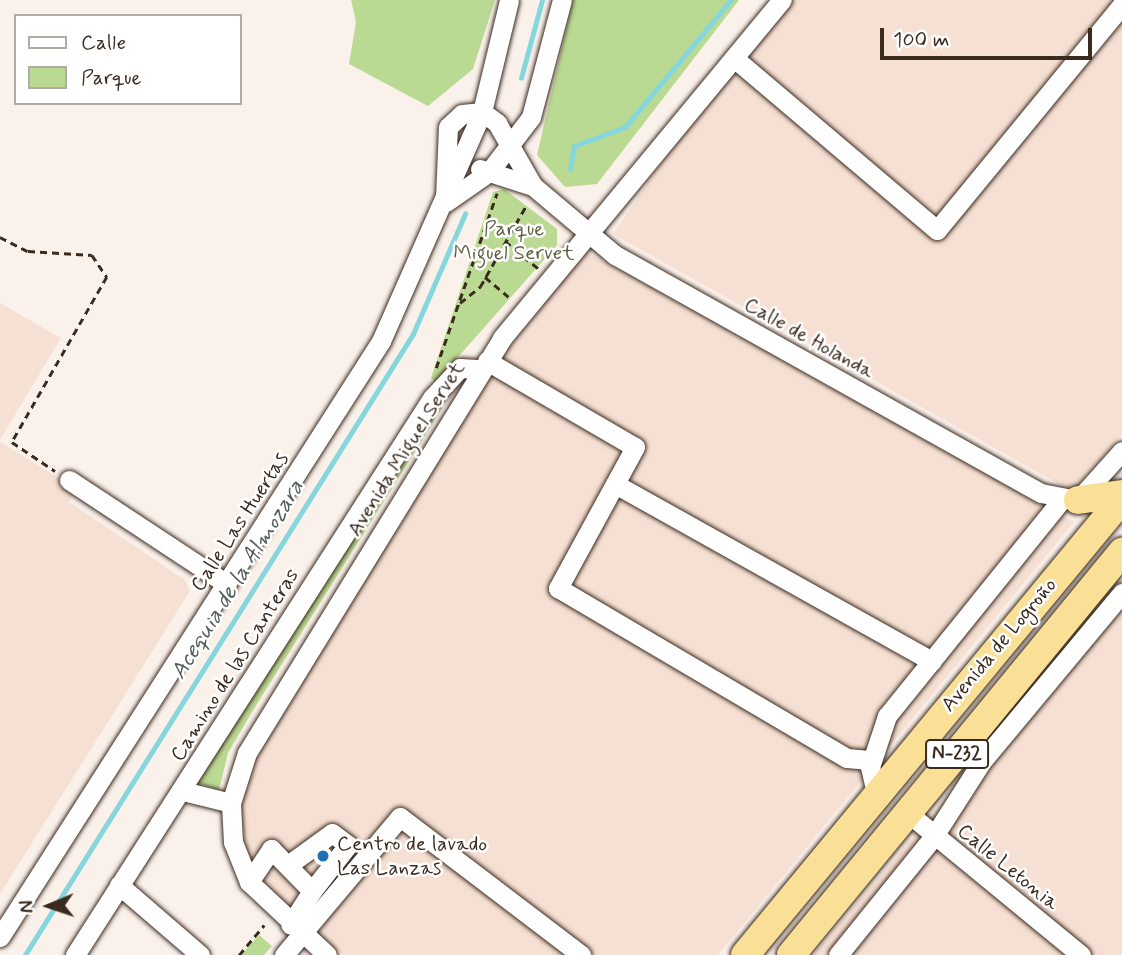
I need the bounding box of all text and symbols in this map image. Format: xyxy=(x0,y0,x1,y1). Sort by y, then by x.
legend xyxy=(14,14,242,105)
scale bar xyxy=(884,14,1096,58)
text: 100 m xyxy=(893,26,949,54)
text: Calle xyxy=(81,29,126,57)
text: Parque xyxy=(81,64,141,92)
park label: Parque Miguel Servet xyxy=(453,216,575,266)
street label: Calle de Holanda xyxy=(736,290,882,386)
street label: Avenida Miguel Servet xyxy=(343,359,469,539)
street label: Calle Las Huertas xyxy=(185,447,295,597)
water label: Acequia de la Almozara xyxy=(164,473,312,687)
street label: Camino de las Canteras xyxy=(165,563,305,767)
street label: Avenida de Logroño xyxy=(935,572,1063,718)
road number: N-232 xyxy=(924,738,990,769)
street label: Calle Letonia xyxy=(953,819,1063,915)
place label: Centro de lavado Las Lanzas xyxy=(337,831,487,881)
marker: Centro de lavado Las Lanzas xyxy=(315,848,331,864)
north arrow xyxy=(14,871,84,941)
text: N xyxy=(15,900,40,914)

